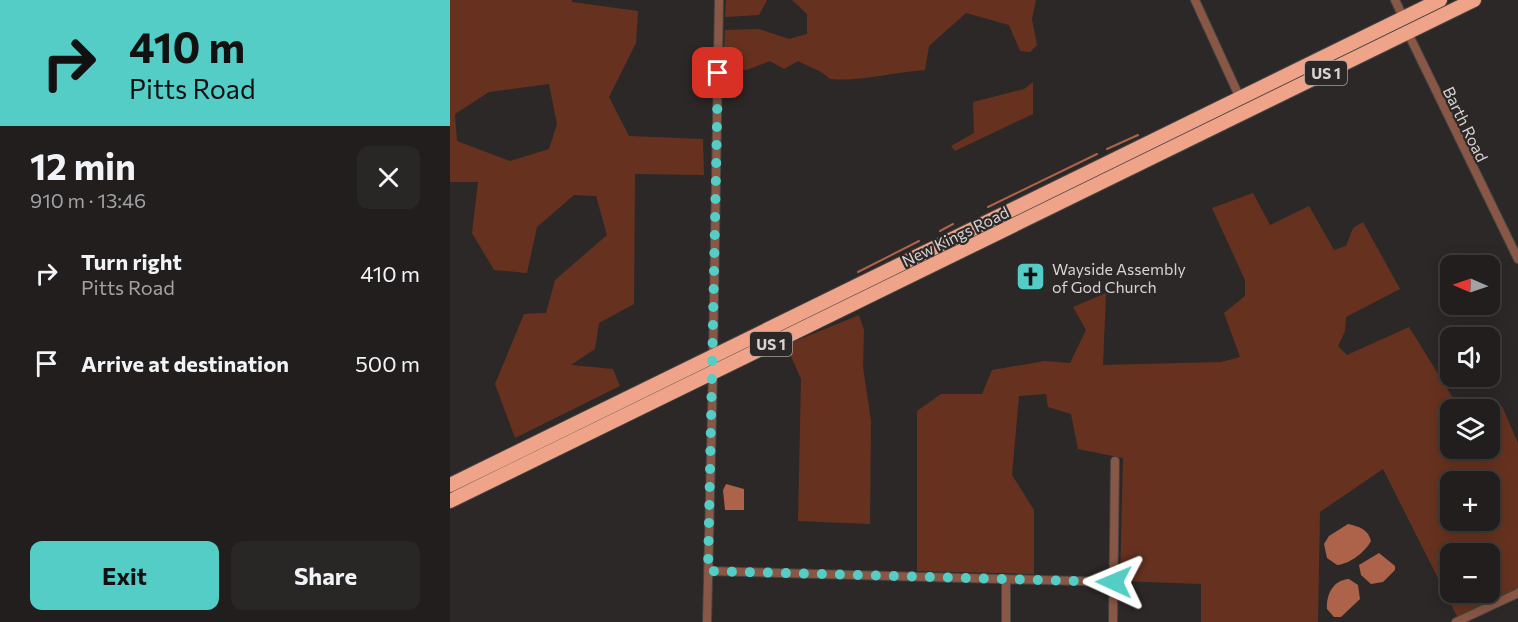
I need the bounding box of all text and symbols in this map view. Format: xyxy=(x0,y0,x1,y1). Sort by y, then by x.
text: 410 m xyxy=(129,20,245,72)
icon: right xyxy=(30,24,108,102)
pin xyxy=(692,47,743,98)
icon: arrive xyxy=(701,56,734,89)
road number: US 1 xyxy=(1305,61,1347,85)
text: Pitts Road xyxy=(129,72,256,105)
street label: Barth Road xyxy=(1440,83,1492,165)
text: 12 min xyxy=(30,143,136,187)
button: close xyxy=(357,146,420,209)
text: 910 m · 13:46 xyxy=(30,188,146,212)
street label: New Kings Road xyxy=(898,202,1012,270)
text: Turn right xyxy=(81,248,182,275)
north arrow xyxy=(1440,255,1500,315)
map controls xyxy=(1440,255,1500,603)
icon: right xyxy=(30,257,63,290)
place label: Wayside Assembly of God Church xyxy=(1052,259,1186,296)
text: 410 m xyxy=(360,260,420,287)
church icon: Wayside Assembly of God Church xyxy=(1015,261,1047,293)
text: Pitts Road xyxy=(81,275,175,299)
button: sound xyxy=(1440,327,1500,387)
road number: US 1 xyxy=(750,332,792,356)
icon: arrive xyxy=(30,347,63,380)
text: Arrive at destination xyxy=(81,350,289,377)
text: 500 m xyxy=(355,350,420,377)
button: layers xyxy=(1440,399,1500,459)
button: + xyxy=(1440,471,1500,531)
button: Exit xyxy=(30,541,219,610)
button: Share xyxy=(231,541,420,610)
button: − xyxy=(1440,543,1500,603)
position arrow xyxy=(1082,550,1146,614)

